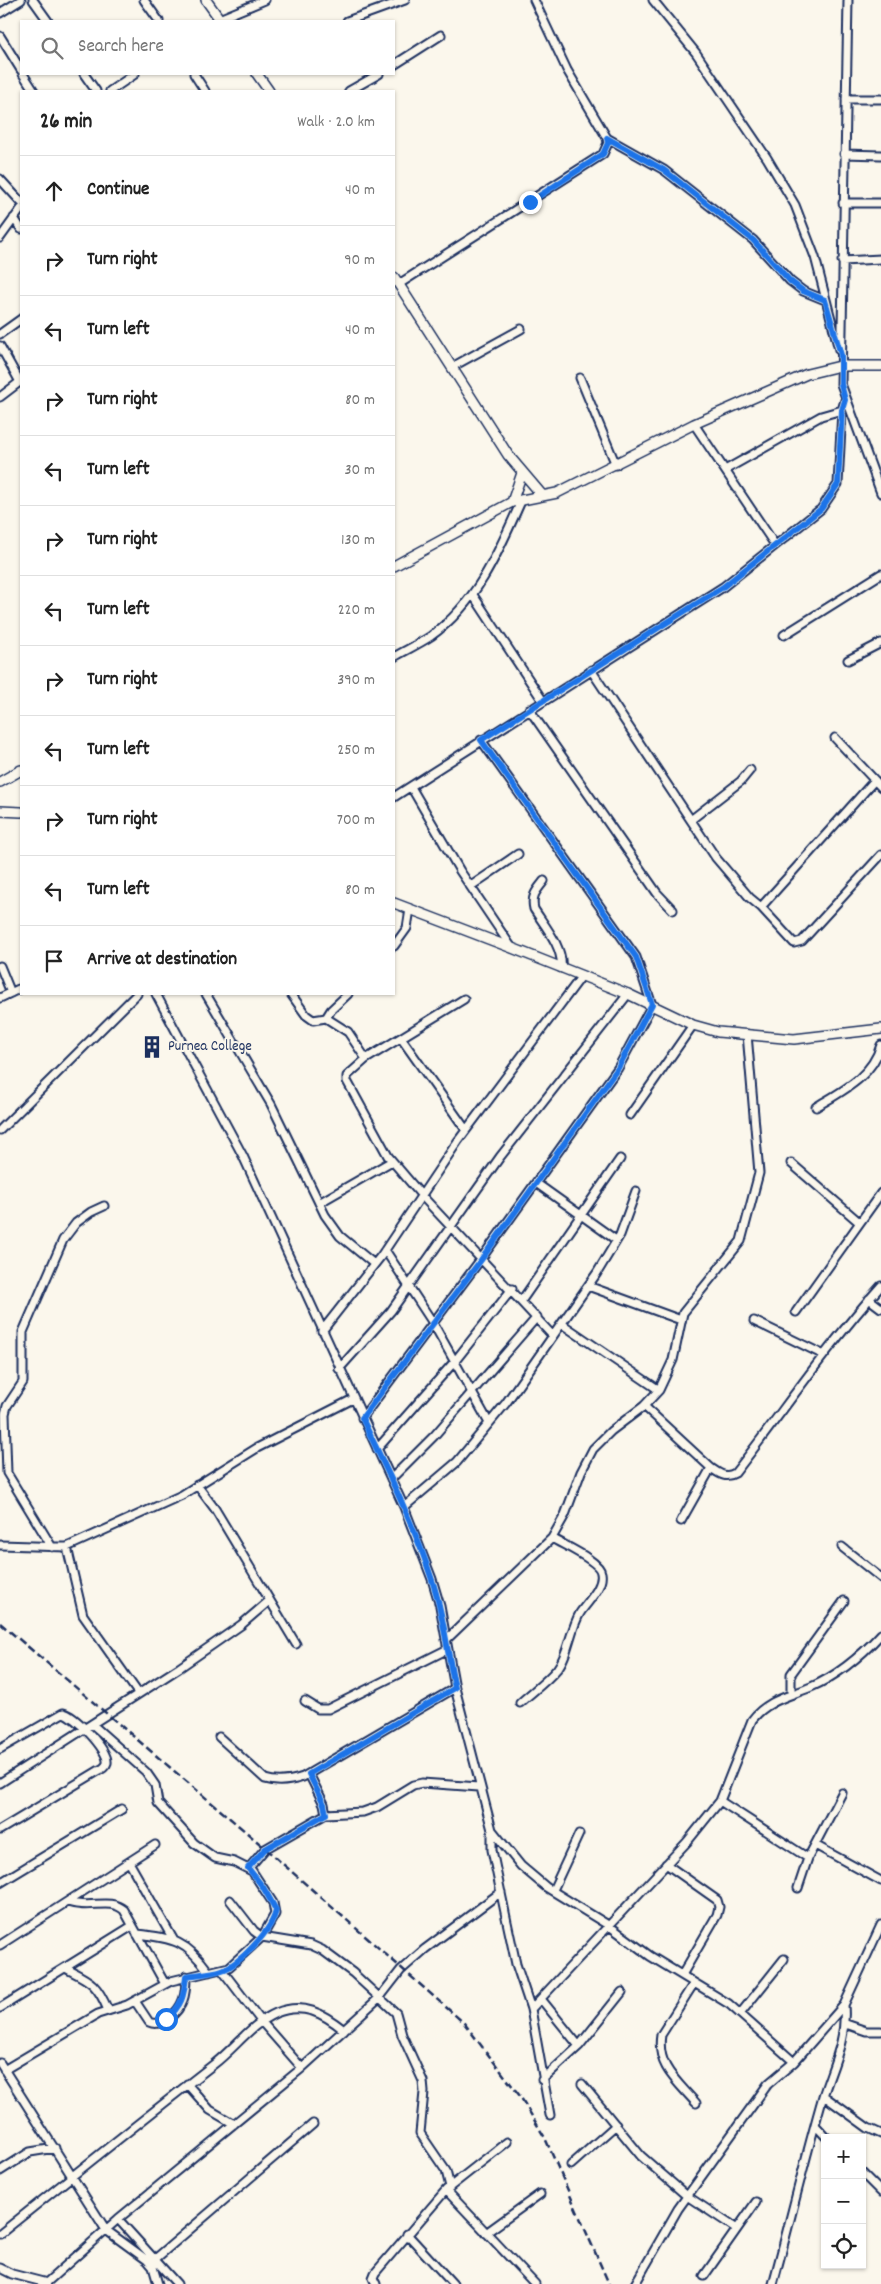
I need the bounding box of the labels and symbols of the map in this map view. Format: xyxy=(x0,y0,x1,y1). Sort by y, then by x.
route end xyxy=(519,191,542,214)
building icon: Purnea College xyxy=(139,1034,165,1060)
place label: Purnea College xyxy=(168,1036,252,1058)
route start xyxy=(155,2008,178,2031)

